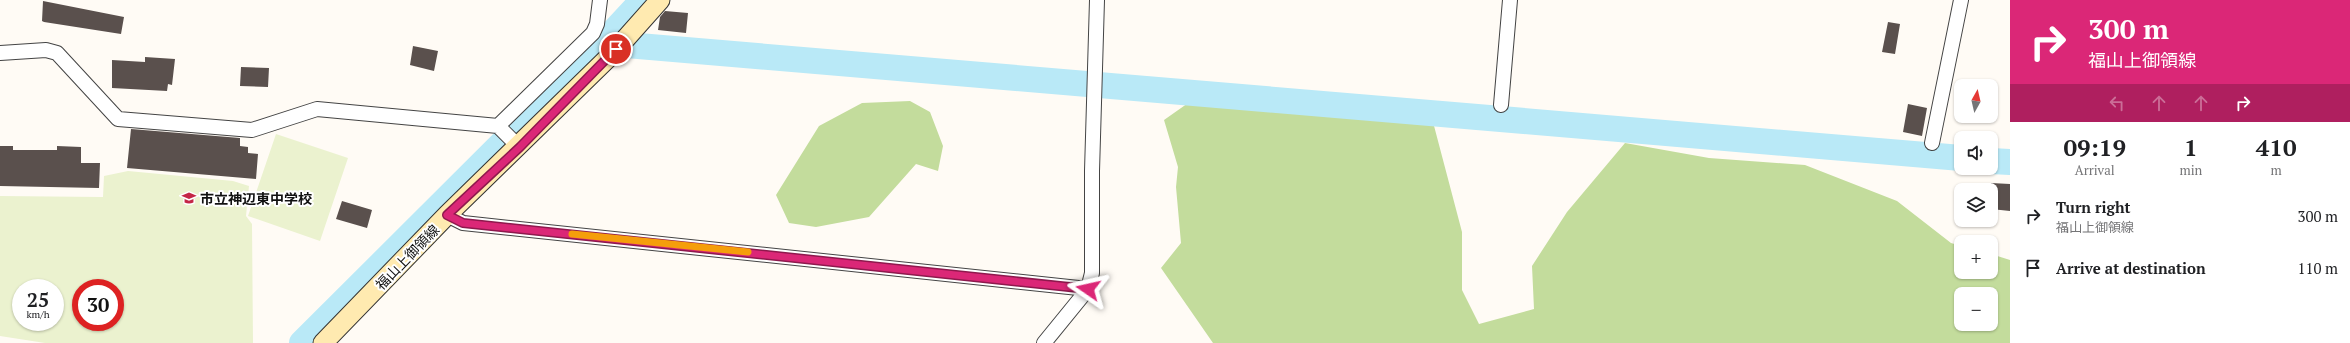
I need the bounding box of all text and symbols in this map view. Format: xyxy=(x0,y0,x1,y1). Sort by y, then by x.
text: 300 m xyxy=(2088,10,2169,47)
icon: right xyxy=(2022,16,2074,68)
pin xyxy=(599,32,633,66)
icon: arrive xyxy=(605,38,627,60)
text: 福山上御領線 xyxy=(2088,48,2196,72)
north arrow xyxy=(1954,79,1998,123)
map controls xyxy=(1954,79,1998,331)
icon: left xyxy=(2106,92,2128,114)
icon: ahead xyxy=(2148,92,2170,114)
icon: ahead xyxy=(2190,92,2212,114)
icon: right xyxy=(2232,92,2254,114)
button: sound xyxy=(1954,131,1998,175)
text: 09:19 xyxy=(2063,131,2126,163)
text: 1 xyxy=(2184,131,2198,163)
text: 410 xyxy=(2256,131,2296,163)
text: Arrival xyxy=(2075,161,2115,179)
text: min xyxy=(2179,161,2202,179)
text: m xyxy=(2271,161,2282,179)
button: layers xyxy=(1954,183,1998,227)
place label: 市立神辺東中学校 xyxy=(200,189,312,208)
school or university icon: 市立神辺東中学校 xyxy=(181,190,197,206)
text: Turn right xyxy=(2056,197,2131,217)
icon: right xyxy=(2022,205,2044,227)
text: 300 m xyxy=(2297,206,2338,226)
text: 福山上御領線 xyxy=(2056,218,2134,236)
street label: 福山上御領線 xyxy=(371,220,443,294)
button: + xyxy=(1954,235,1998,279)
icon: arrive xyxy=(2022,257,2044,279)
text: Arrive at destination xyxy=(2056,258,2206,278)
text: 110 m xyxy=(2297,258,2338,278)
position arrow xyxy=(1067,268,1109,310)
speed limit sign: 30 xyxy=(72,279,124,331)
text: 25 xyxy=(27,286,49,313)
button: − xyxy=(1954,287,1998,331)
text: km/h xyxy=(26,308,50,321)

